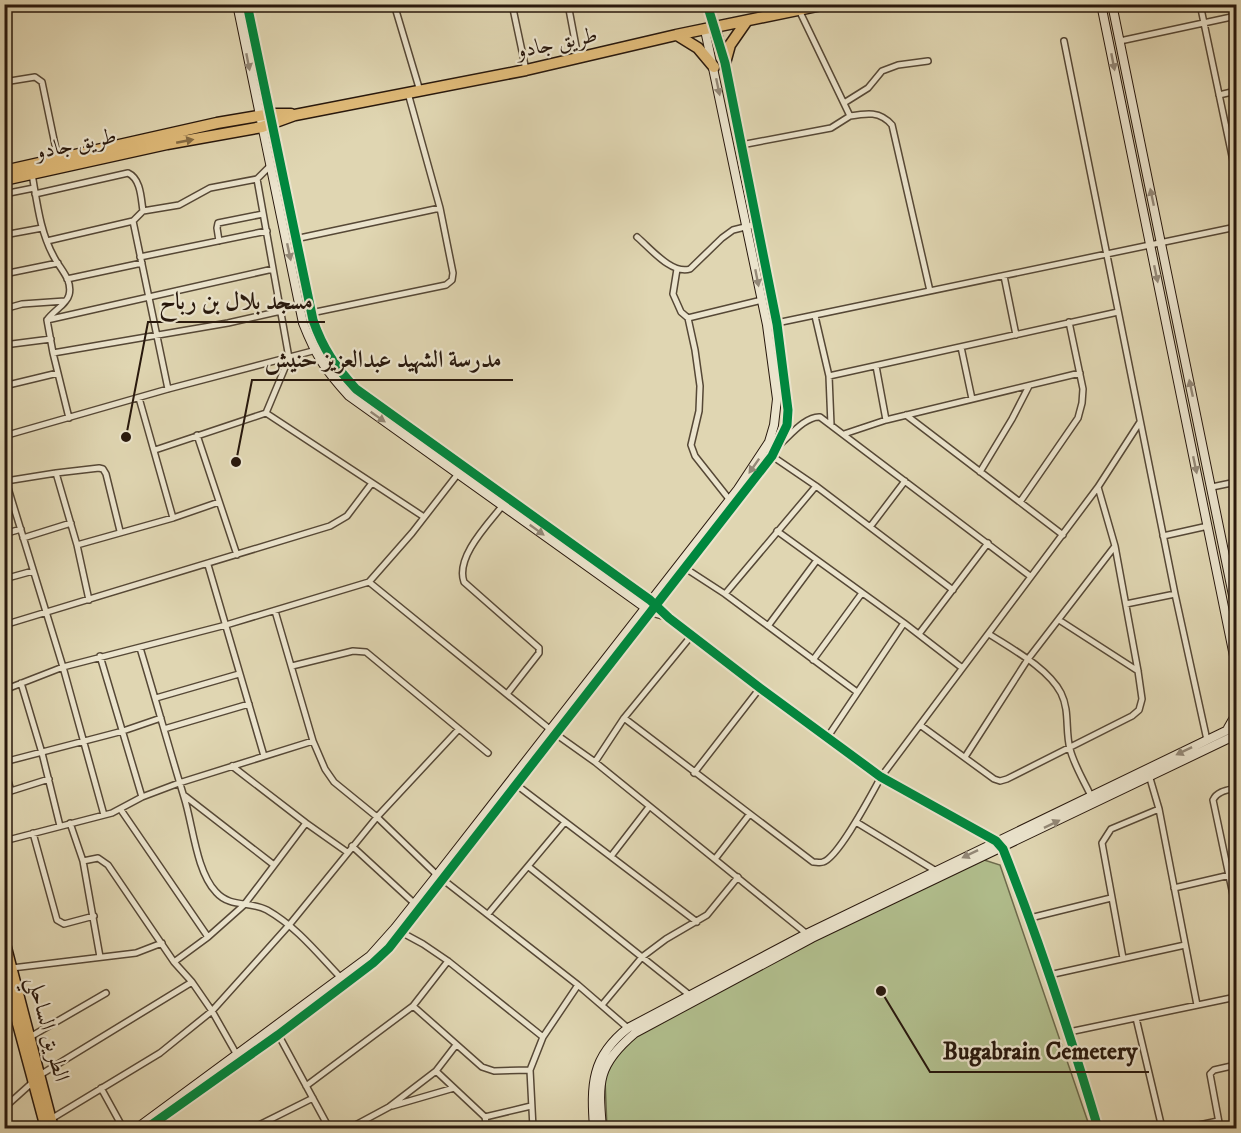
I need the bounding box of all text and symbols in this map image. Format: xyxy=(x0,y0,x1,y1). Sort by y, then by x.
street label: طريق جادو xyxy=(512,21,600,65)
one-way arrow xyxy=(244,53,253,72)
one-way arrow xyxy=(1109,53,1118,72)
one-way arrow xyxy=(714,77,723,96)
street label: طريق جادو xyxy=(31,122,119,166)
one-way arrow xyxy=(176,136,195,145)
one-way arrow xyxy=(1147,187,1156,206)
one-way arrow xyxy=(285,243,294,262)
one-way arrow xyxy=(1152,264,1161,283)
one-way arrow xyxy=(753,268,762,287)
callout: مسجد بلال بن رباح xyxy=(148,280,325,322)
text: مسجد بلال بن رباح xyxy=(159,287,313,323)
callout: مدرسة الشهيد عبدالعزيز حنيش xyxy=(252,338,513,380)
text: مدرسة الشهيد عبدالعزيز حنيش xyxy=(264,345,502,375)
one-way arrow xyxy=(1186,378,1195,397)
one-way arrow xyxy=(370,411,386,423)
one-way arrow xyxy=(1191,455,1200,474)
one-way arrow xyxy=(748,457,760,473)
one-way arrow xyxy=(529,524,545,536)
one-way arrow xyxy=(1175,746,1192,756)
one-way arrow xyxy=(1044,819,1061,829)
one-way arrow xyxy=(962,849,979,858)
street label: الطريق الساحلي xyxy=(14,974,75,1086)
callout: Bugabrain Cemetery xyxy=(930,1030,1149,1072)
text: Bugabrain Cemetery xyxy=(943,1037,1138,1067)

